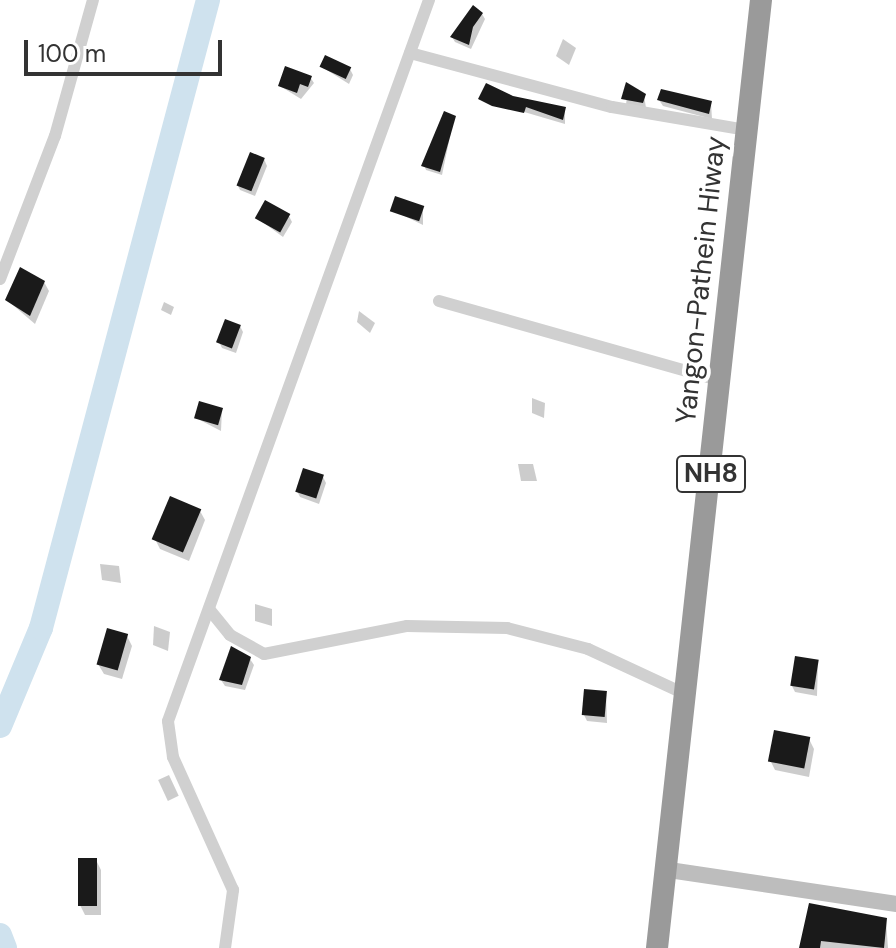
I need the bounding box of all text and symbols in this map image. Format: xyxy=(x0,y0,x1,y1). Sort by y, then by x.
scale bar xyxy=(28,24,226,74)
text: 100 m xyxy=(38,38,106,69)
street label: Yangon-Pathein Hiway xyxy=(669,134,733,426)
road number: NH8 xyxy=(675,452,747,496)

